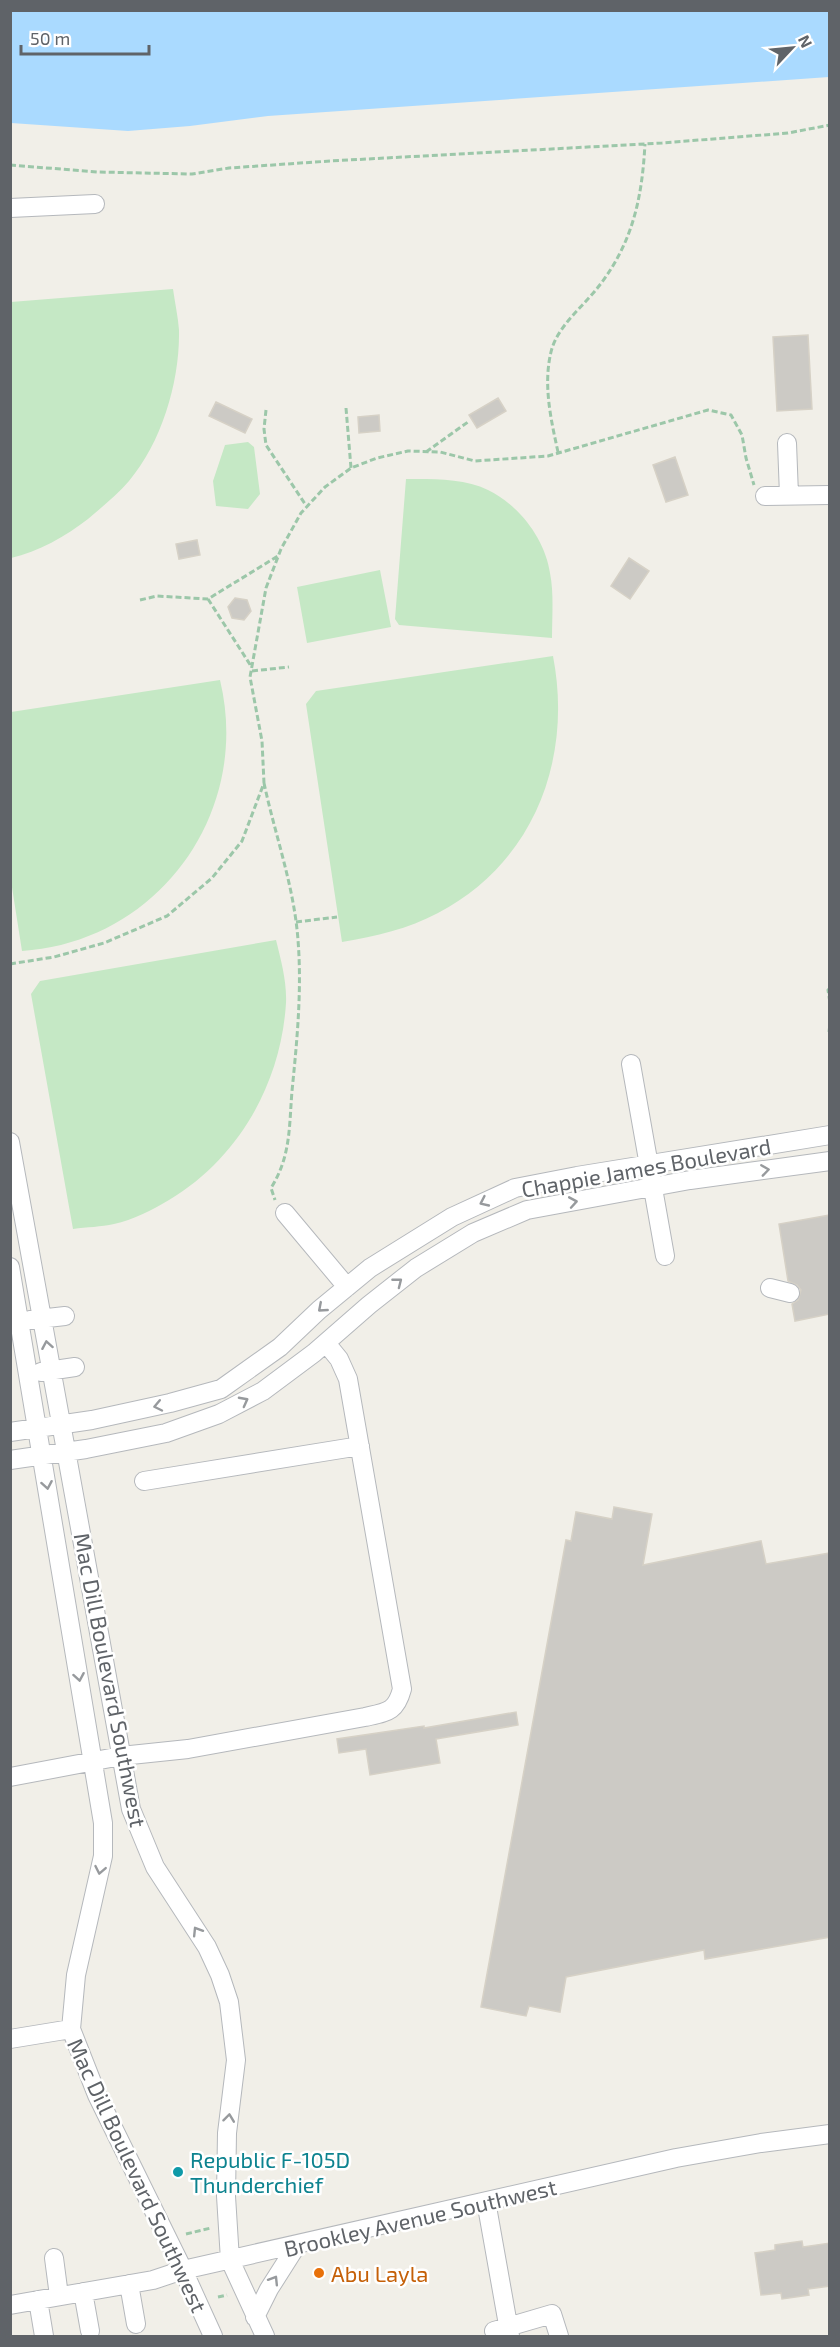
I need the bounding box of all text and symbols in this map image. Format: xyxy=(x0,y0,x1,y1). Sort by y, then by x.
scale bar xyxy=(21,18,148,56)
north arrow xyxy=(762,18,822,78)
text: 50 m xyxy=(30,27,70,49)
text: N xyxy=(795,32,817,51)
street label: Chappie James Boulevard xyxy=(519,1132,773,1202)
one-way arrow xyxy=(760,1164,770,1176)
one-way arrow xyxy=(480,1195,491,1207)
one-way arrow xyxy=(567,1196,577,1209)
one-way arrow xyxy=(391,1279,402,1290)
one-way arrow xyxy=(318,1301,329,1312)
one-way arrow xyxy=(41,1341,54,1351)
one-way arrow xyxy=(238,1397,248,1408)
one-way arrow xyxy=(153,1399,163,1412)
one-way arrow xyxy=(40,1481,52,1490)
street label: Mac Dill Boulevard Southwest xyxy=(70,1531,152,1829)
one-way arrow xyxy=(72,1672,85,1682)
one-way arrow xyxy=(94,1865,107,1875)
one-way arrow xyxy=(192,1927,204,1937)
street label: Mac Dill Boulevard Southwest xyxy=(63,2034,213,2316)
one-way arrow xyxy=(222,2113,234,2122)
place label: Republic F-105D Thunderchief xyxy=(190,2146,350,2197)
marker: Republic F-105D Thunderchief xyxy=(171,2165,185,2179)
street label: Brookley Avenue Southwest xyxy=(281,2173,559,2261)
place label: Abu Layla xyxy=(331,2260,428,2286)
marker: Abu Layla xyxy=(312,2266,326,2280)
one-way arrow xyxy=(267,2276,279,2286)

